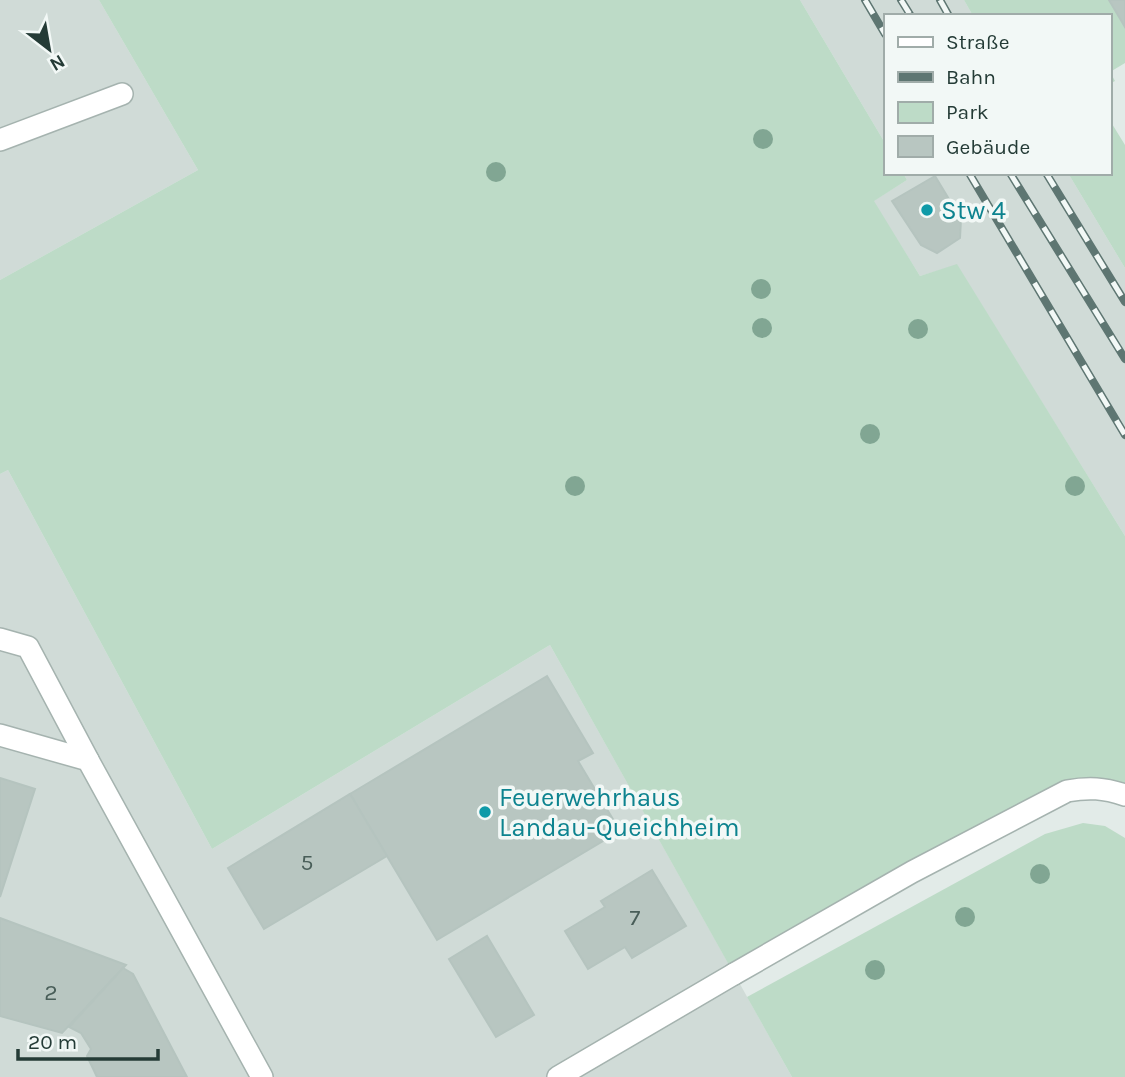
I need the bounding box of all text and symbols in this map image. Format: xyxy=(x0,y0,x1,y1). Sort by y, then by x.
north arrow xyxy=(14,14,84,84)
legend xyxy=(884,14,1111,175)
text: Straße xyxy=(946,30,1009,54)
text: N xyxy=(46,50,69,76)
text: Bahn xyxy=(946,65,996,89)
text: Park xyxy=(946,100,989,124)
text: Gebäude xyxy=(946,135,1030,159)
place label: Stw 4 xyxy=(941,195,1006,226)
marker: Stw 4 xyxy=(919,202,935,218)
place label: Feuerwehrhaus Landau-Queichheim xyxy=(499,782,740,843)
marker: Feuerwehrhaus Landau-Queichheim xyxy=(477,804,493,820)
house number: 5 xyxy=(301,849,313,876)
house number: 7 xyxy=(630,904,641,931)
house number: 2 xyxy=(44,979,58,1006)
scale bar xyxy=(18,1018,158,1062)
text: 20 m xyxy=(28,1030,77,1054)

